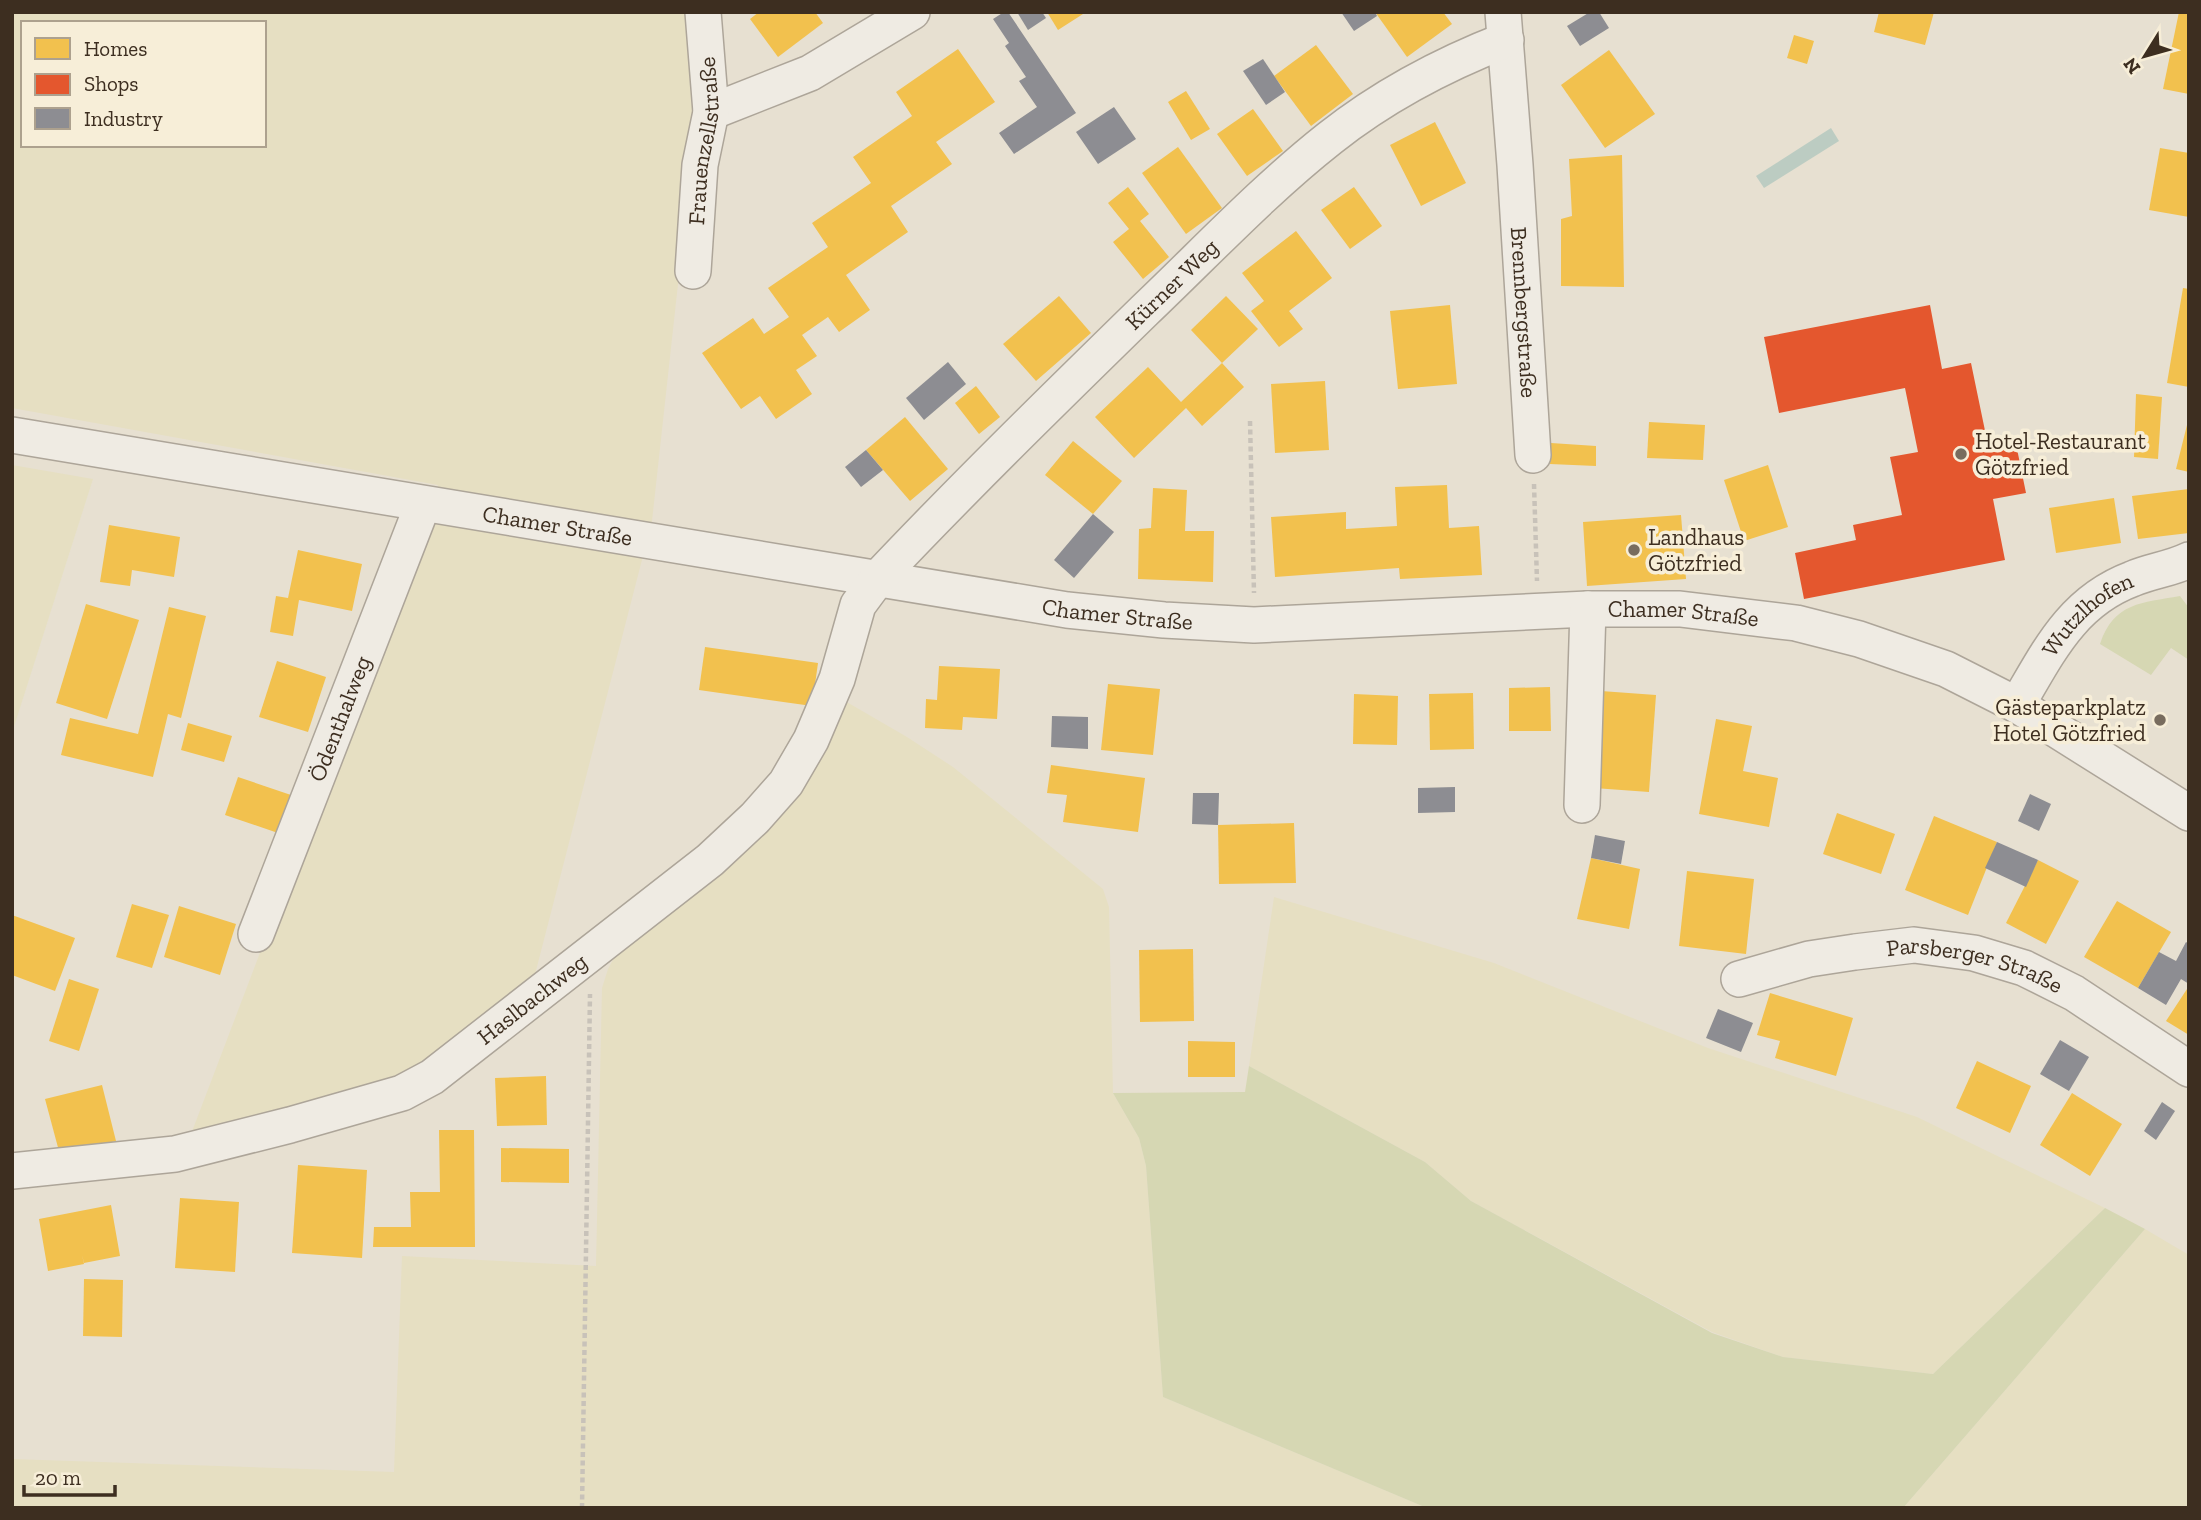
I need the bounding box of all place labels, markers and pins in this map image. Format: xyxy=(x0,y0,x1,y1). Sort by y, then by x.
place label: Hotel-Restaurant Götzfried xyxy=(1975,427,2146,481)
marker: Hotel-Restaurant Götzfried xyxy=(1953,446,1969,462)
place label: Landhaus Götzfried xyxy=(1648,523,1744,577)
marker: Landhaus Götzfried xyxy=(1626,542,1642,558)
place label: Gästeparkplatz Hotel Götzfried xyxy=(1993,693,2146,747)
marker: Gästeparkplatz Hotel Götzfried xyxy=(2152,712,2168,728)

